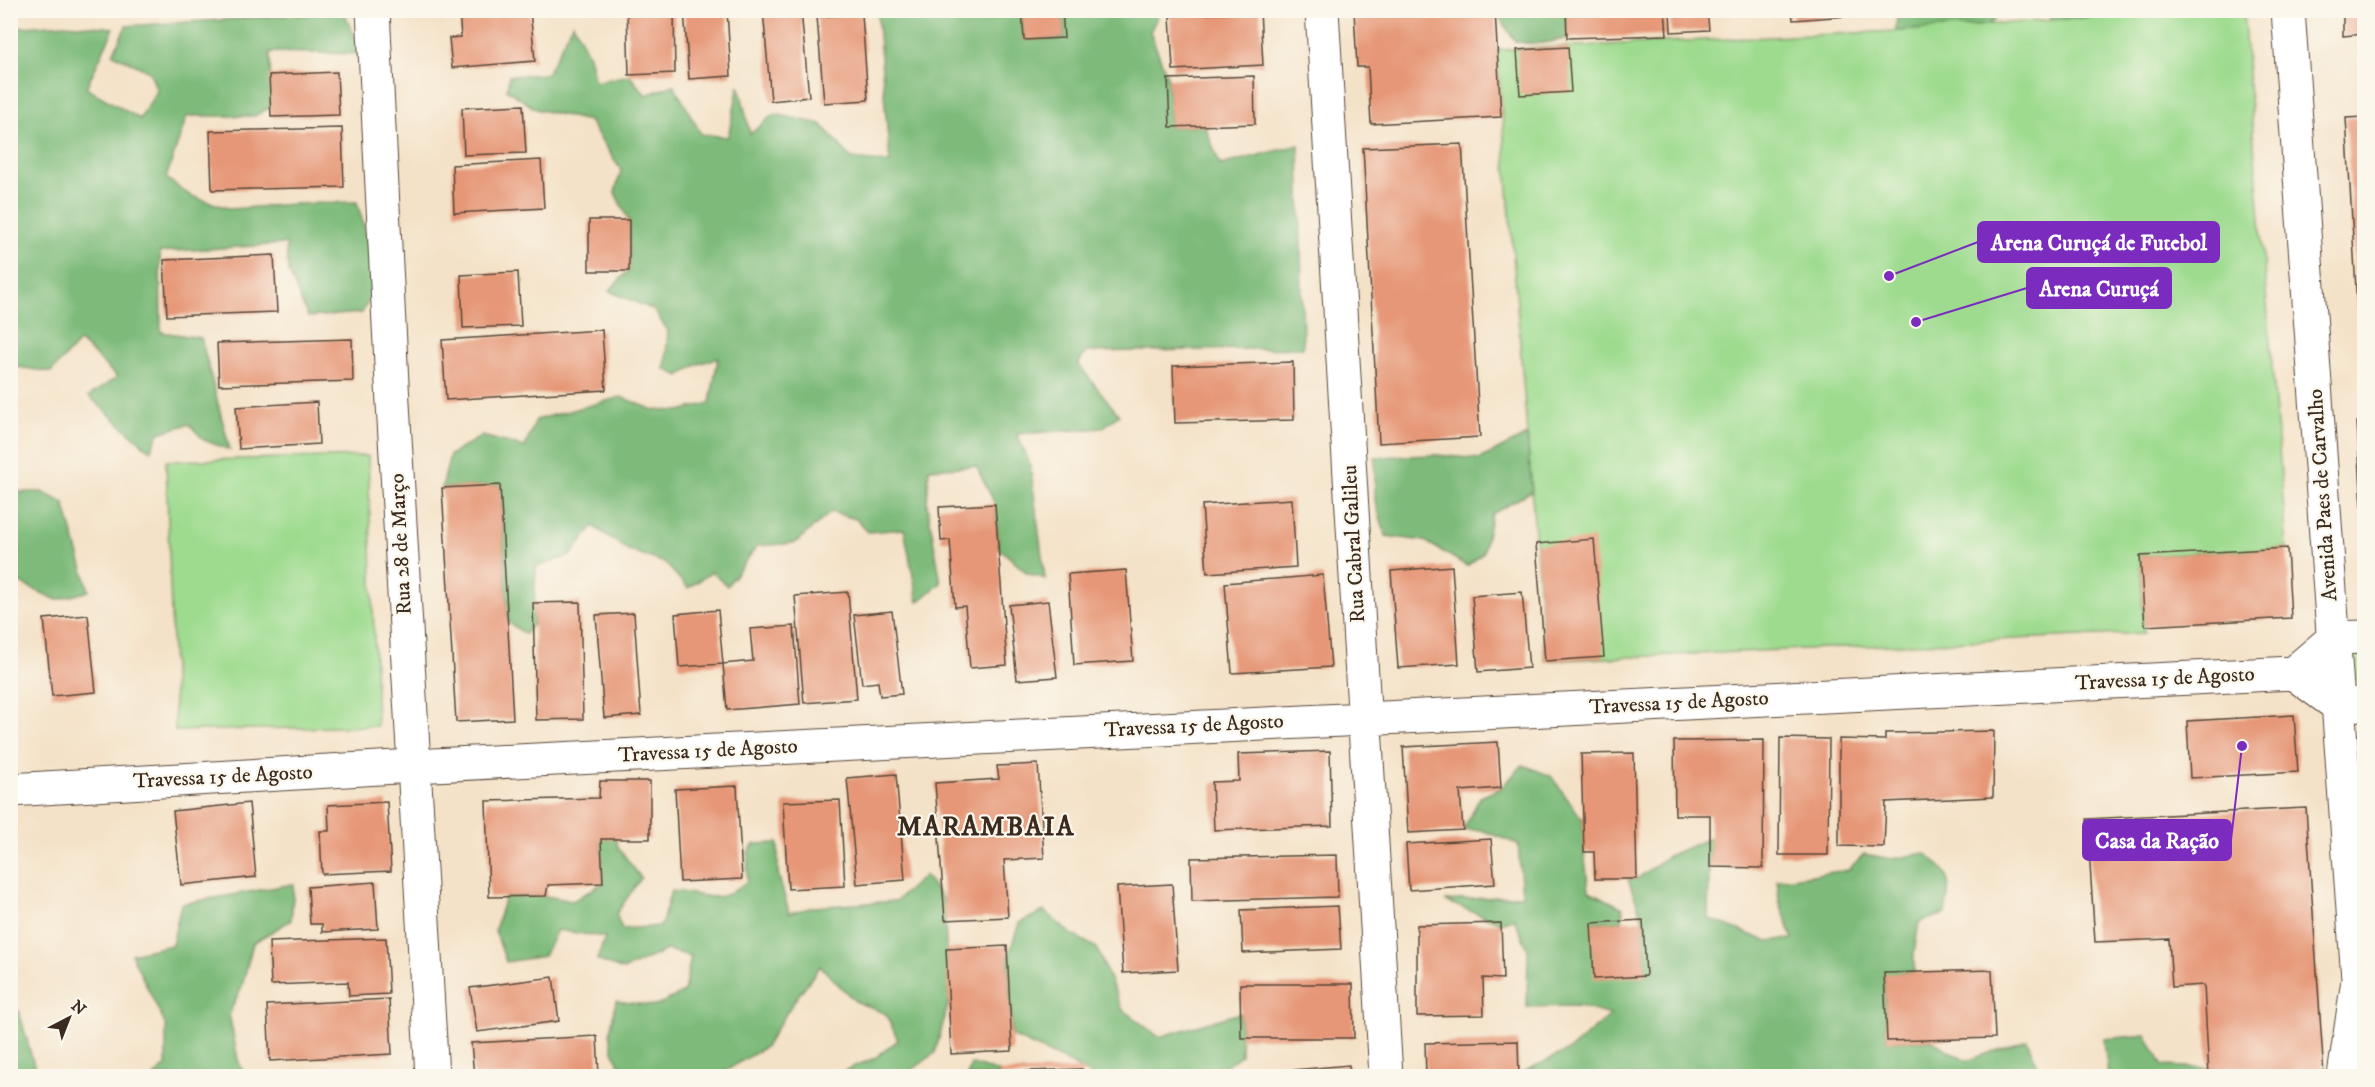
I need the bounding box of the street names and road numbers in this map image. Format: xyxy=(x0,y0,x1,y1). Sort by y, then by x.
street label: Avenida Paes de Carvalho xyxy=(2303,388,2343,602)
street label: Rua Cabral Galileu xyxy=(1337,464,1371,624)
street label: Rua 28 de Março xyxy=(384,473,418,615)
street label: Travessa 15 de Agosto xyxy=(2075,661,2255,697)
street label: Travessa 15 de Agosto xyxy=(1589,685,1769,721)
street label: Travessa 15 de Agosto xyxy=(1104,708,1284,744)
street label: Travessa 15 de Agosto xyxy=(618,733,798,769)
street label: Travessa 15 de Agosto xyxy=(133,759,313,795)

